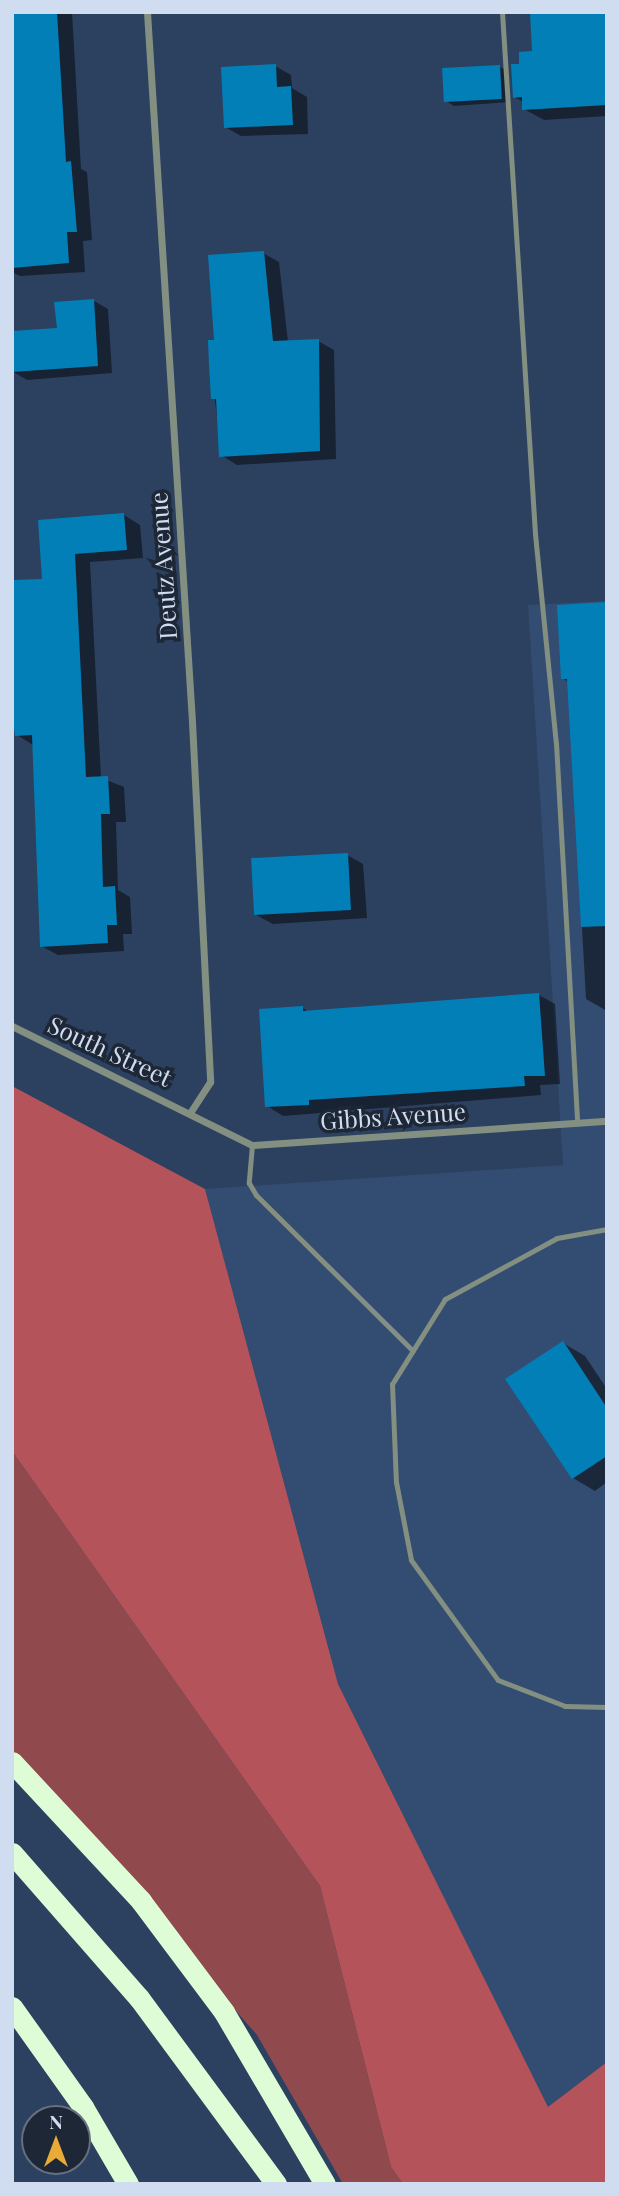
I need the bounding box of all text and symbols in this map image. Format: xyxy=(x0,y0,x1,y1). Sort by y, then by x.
street label: Deutz Avenue xyxy=(143,491,183,641)
street label: South Street xyxy=(44,1010,176,1092)
street label: Gibbs Avenue xyxy=(319,1097,467,1135)
north arrow xyxy=(21,2105,91,2175)
text: N xyxy=(49,2108,63,2134)

